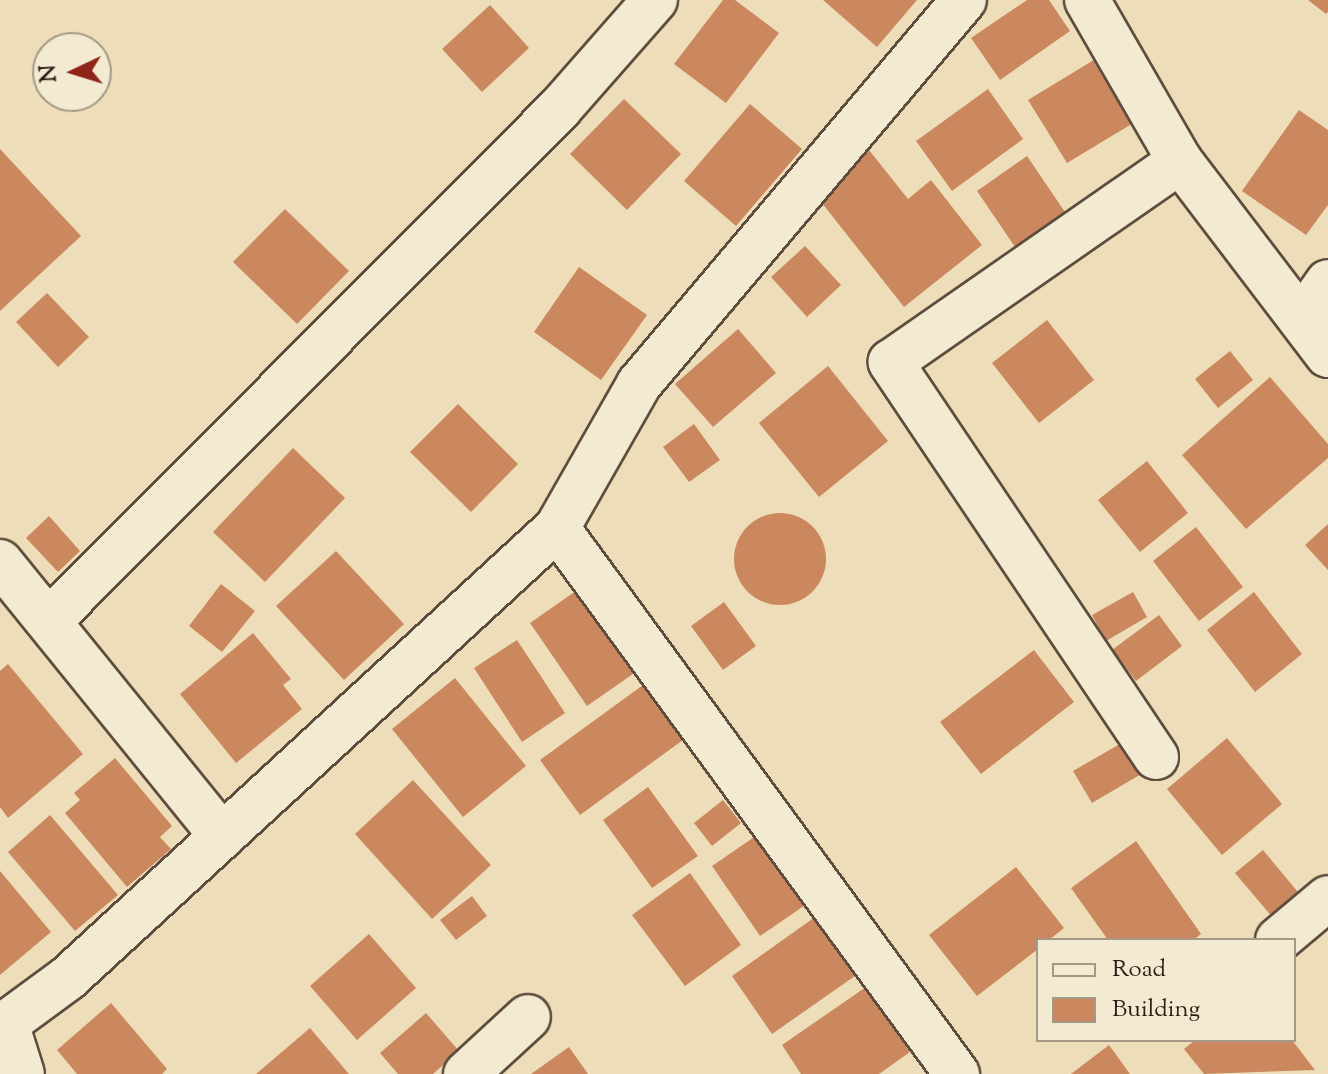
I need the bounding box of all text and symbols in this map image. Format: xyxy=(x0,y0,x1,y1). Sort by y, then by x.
north arrow xyxy=(32,32,112,112)
text: N xyxy=(33,64,67,83)
legend xyxy=(1036,938,1296,1042)
text: Road xyxy=(1112,953,1166,987)
text: Building xyxy=(1112,993,1200,1027)

